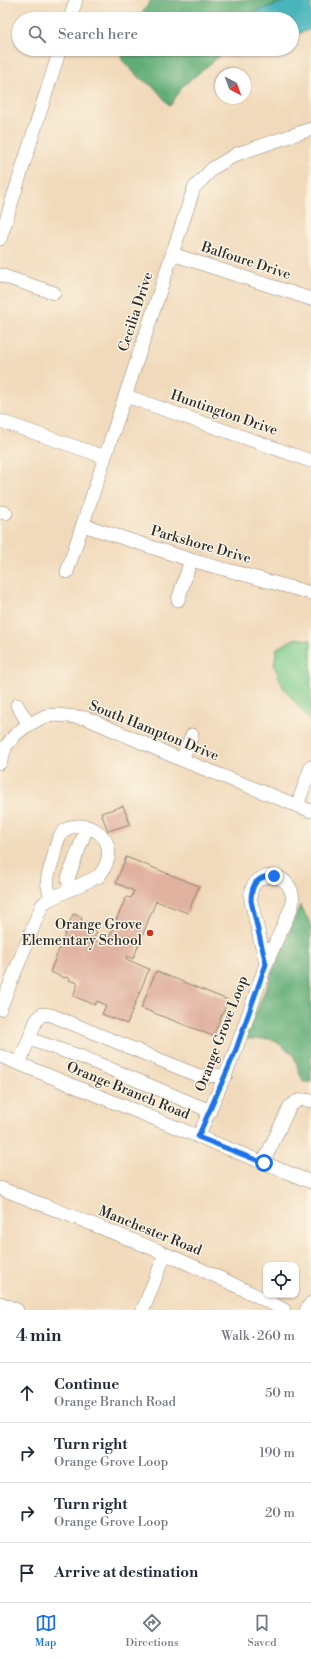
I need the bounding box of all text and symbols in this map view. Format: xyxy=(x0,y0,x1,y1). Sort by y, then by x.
search box xyxy=(12,12,299,56)
icon: search xyxy=(26,23,48,45)
text: Search here xyxy=(58,25,138,44)
north arrow xyxy=(215,68,251,104)
street label: Balfoure Drive xyxy=(198,238,293,284)
street label: Cecilia Drive xyxy=(115,270,157,354)
street label: Huntington Drive xyxy=(168,386,280,440)
street label: Parkshore Drive xyxy=(149,522,253,568)
street label: South Hampton Drive xyxy=(86,697,222,765)
route end xyxy=(265,867,283,885)
place label: Orange Grove Elementary School xyxy=(22,916,142,950)
marker: Orange Grove Elementary School xyxy=(145,928,155,938)
street label: Orange Grove Loop xyxy=(192,973,252,1095)
street label: Orange Branch Road xyxy=(64,1058,192,1124)
route start xyxy=(255,1154,273,1172)
street label: Manchester Road xyxy=(96,1202,204,1260)
map controls xyxy=(263,1262,299,1298)
button: locate xyxy=(263,1262,299,1298)
text: 4 min xyxy=(16,1325,61,1347)
text: Walk · 260 m xyxy=(221,1328,295,1344)
text: Continue xyxy=(54,1375,119,1394)
icon: ahead xyxy=(16,1382,38,1404)
text: 50 m xyxy=(265,1385,295,1401)
text: Orange Branch Road xyxy=(54,1394,176,1410)
text: Turn right xyxy=(54,1435,128,1454)
icon: right xyxy=(16,1442,38,1464)
text: 190 m xyxy=(259,1445,295,1461)
text: Orange Grove Loop xyxy=(54,1454,168,1470)
text: Turn right xyxy=(54,1495,128,1514)
icon: right xyxy=(16,1502,38,1524)
text: 20 m xyxy=(265,1505,295,1521)
text: Orange Grove Loop xyxy=(54,1514,168,1530)
icon: arrive xyxy=(16,1562,38,1584)
text: Arrive at destination xyxy=(54,1563,198,1582)
tab: Map xyxy=(35,1612,57,1650)
tab: Directions xyxy=(126,1612,179,1650)
tab: Saved xyxy=(248,1612,276,1650)

